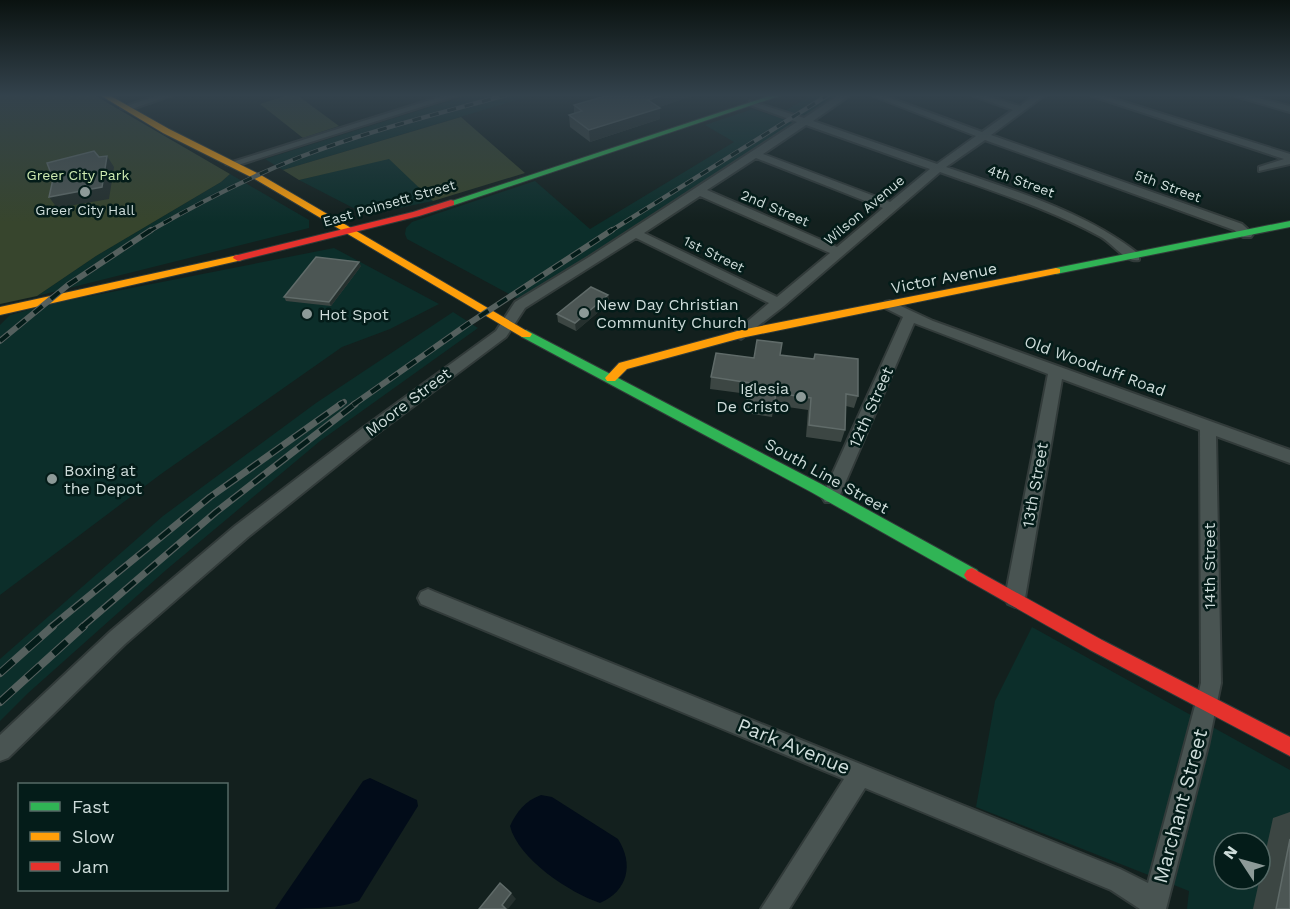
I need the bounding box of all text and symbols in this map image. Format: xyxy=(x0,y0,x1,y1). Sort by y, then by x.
street label: 4th Street xyxy=(985,162,1057,201)
park label: Greer City Park xyxy=(27,167,130,183)
street label: 5th Street xyxy=(1133,167,1204,205)
street label: Wilson Avenue xyxy=(821,172,907,248)
street label: East Poinsett Street xyxy=(321,176,457,230)
marker: Greer City Hall xyxy=(78,185,92,199)
street label: 2nd Street xyxy=(738,186,812,230)
place label: Greer City Hall xyxy=(35,202,135,218)
street label: 1st Street xyxy=(681,232,747,276)
street label: Victor Avenue xyxy=(889,258,999,298)
place label: New Day Christian Community Church xyxy=(596,295,747,332)
place label: Hot Spot xyxy=(319,305,389,324)
marker: New Day Christian Community Church xyxy=(577,306,591,320)
marker: Hot Spot xyxy=(300,307,314,321)
street label: Old Woodruff Road xyxy=(1022,332,1168,400)
street label: Moore Street xyxy=(362,364,455,440)
street label: 12th Street xyxy=(845,364,897,450)
place label: Iglesia De Cristo xyxy=(716,379,789,416)
marker: Iglesia De Cristo xyxy=(794,390,808,404)
street label: South Line Street xyxy=(762,434,892,518)
street label: 13th Street xyxy=(1018,441,1052,529)
place label: Boxing at the Depot xyxy=(64,461,143,498)
marker: Boxing at the Depot xyxy=(45,472,59,486)
street label: 14th Street xyxy=(1200,523,1219,609)
street label: Park Avenue xyxy=(734,713,854,779)
street label: Marchant Street xyxy=(1148,726,1212,886)
legend xyxy=(18,783,228,891)
text: Fast xyxy=(72,796,110,817)
text: Slow xyxy=(72,826,115,847)
north arrow xyxy=(1212,831,1272,891)
text: N xyxy=(1219,842,1241,863)
text: Jam xyxy=(72,856,109,877)

